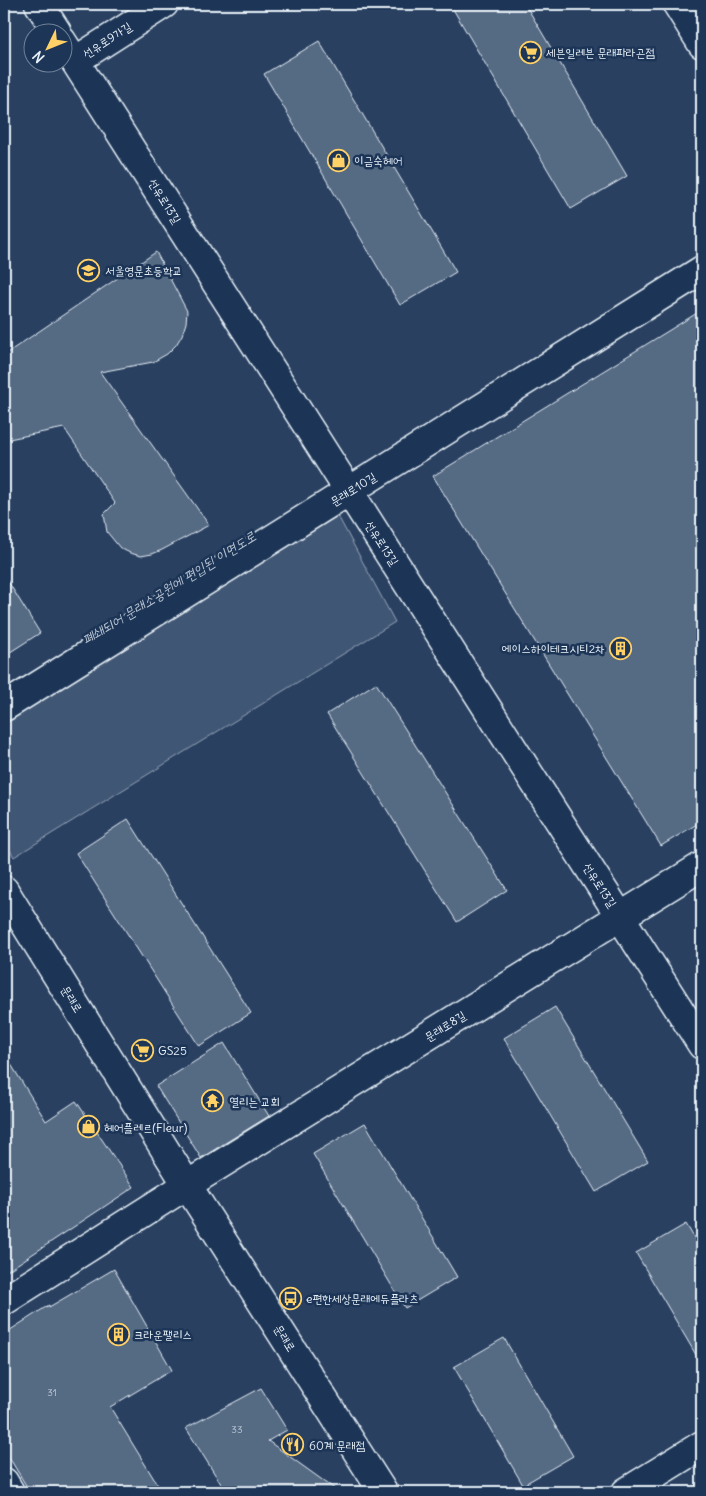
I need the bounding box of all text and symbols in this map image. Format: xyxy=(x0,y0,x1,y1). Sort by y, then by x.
street label: 선유로9가길 xyxy=(80,18,135,61)
north arrow xyxy=(22,22,72,72)
supermarket icon: 세븐일레븐 문래파라곤점 xyxy=(518,40,542,64)
place label: 세븐일레븐 문래파라곤점 xyxy=(546,45,655,60)
text: N xyxy=(29,47,48,67)
shop icon: 이금숙헤어 xyxy=(326,148,350,172)
place label: 이금숙헤어 xyxy=(354,153,402,168)
street label: 선유로13길 xyxy=(145,176,185,227)
school or university icon: 서울영문초등학교 xyxy=(77,258,101,282)
place label: 서울영문초등학교 xyxy=(105,263,182,278)
street label: 문래로10길 xyxy=(327,469,379,509)
street label: 선유로13길 xyxy=(362,518,402,568)
water label: 폐쇄되어 문래소공원에 편입된 이면도로 xyxy=(79,527,259,649)
building icon: 에이스하이테크시티2차 xyxy=(609,636,633,660)
place label: 에이스하이테크시티2차 xyxy=(502,641,605,656)
street label: 선유로13길 xyxy=(580,860,620,910)
street label: 문래로 xyxy=(58,983,86,1015)
street label: 문래로8길 xyxy=(422,1007,469,1044)
supermarket icon: GS25 xyxy=(130,1038,154,1062)
place label: GS25 xyxy=(158,1043,187,1058)
temple icon: 열리는 교회 xyxy=(201,1089,225,1113)
place label: 열리는 교회 xyxy=(229,1094,280,1109)
shop icon: 헤어플레르(Fleur) xyxy=(76,1115,100,1139)
place label: 헤어플레르(Fleur) xyxy=(104,1120,188,1135)
bus stop icon: e편한세상문래에듀플라츠 xyxy=(278,1286,302,1310)
place label: e편한세상문래에듀플라츠 xyxy=(306,1291,419,1306)
building icon: 크라운팰리스 xyxy=(106,1322,130,1346)
street label: 문래로 xyxy=(271,1322,299,1354)
place label: 크라운팰리스 xyxy=(134,1327,192,1342)
house number: 31 xyxy=(47,1386,57,1399)
house number: 33 xyxy=(231,1423,243,1436)
restaurant icon: 60계 문래점 xyxy=(281,1433,305,1457)
place label: 60계 문래점 xyxy=(309,1438,365,1453)

